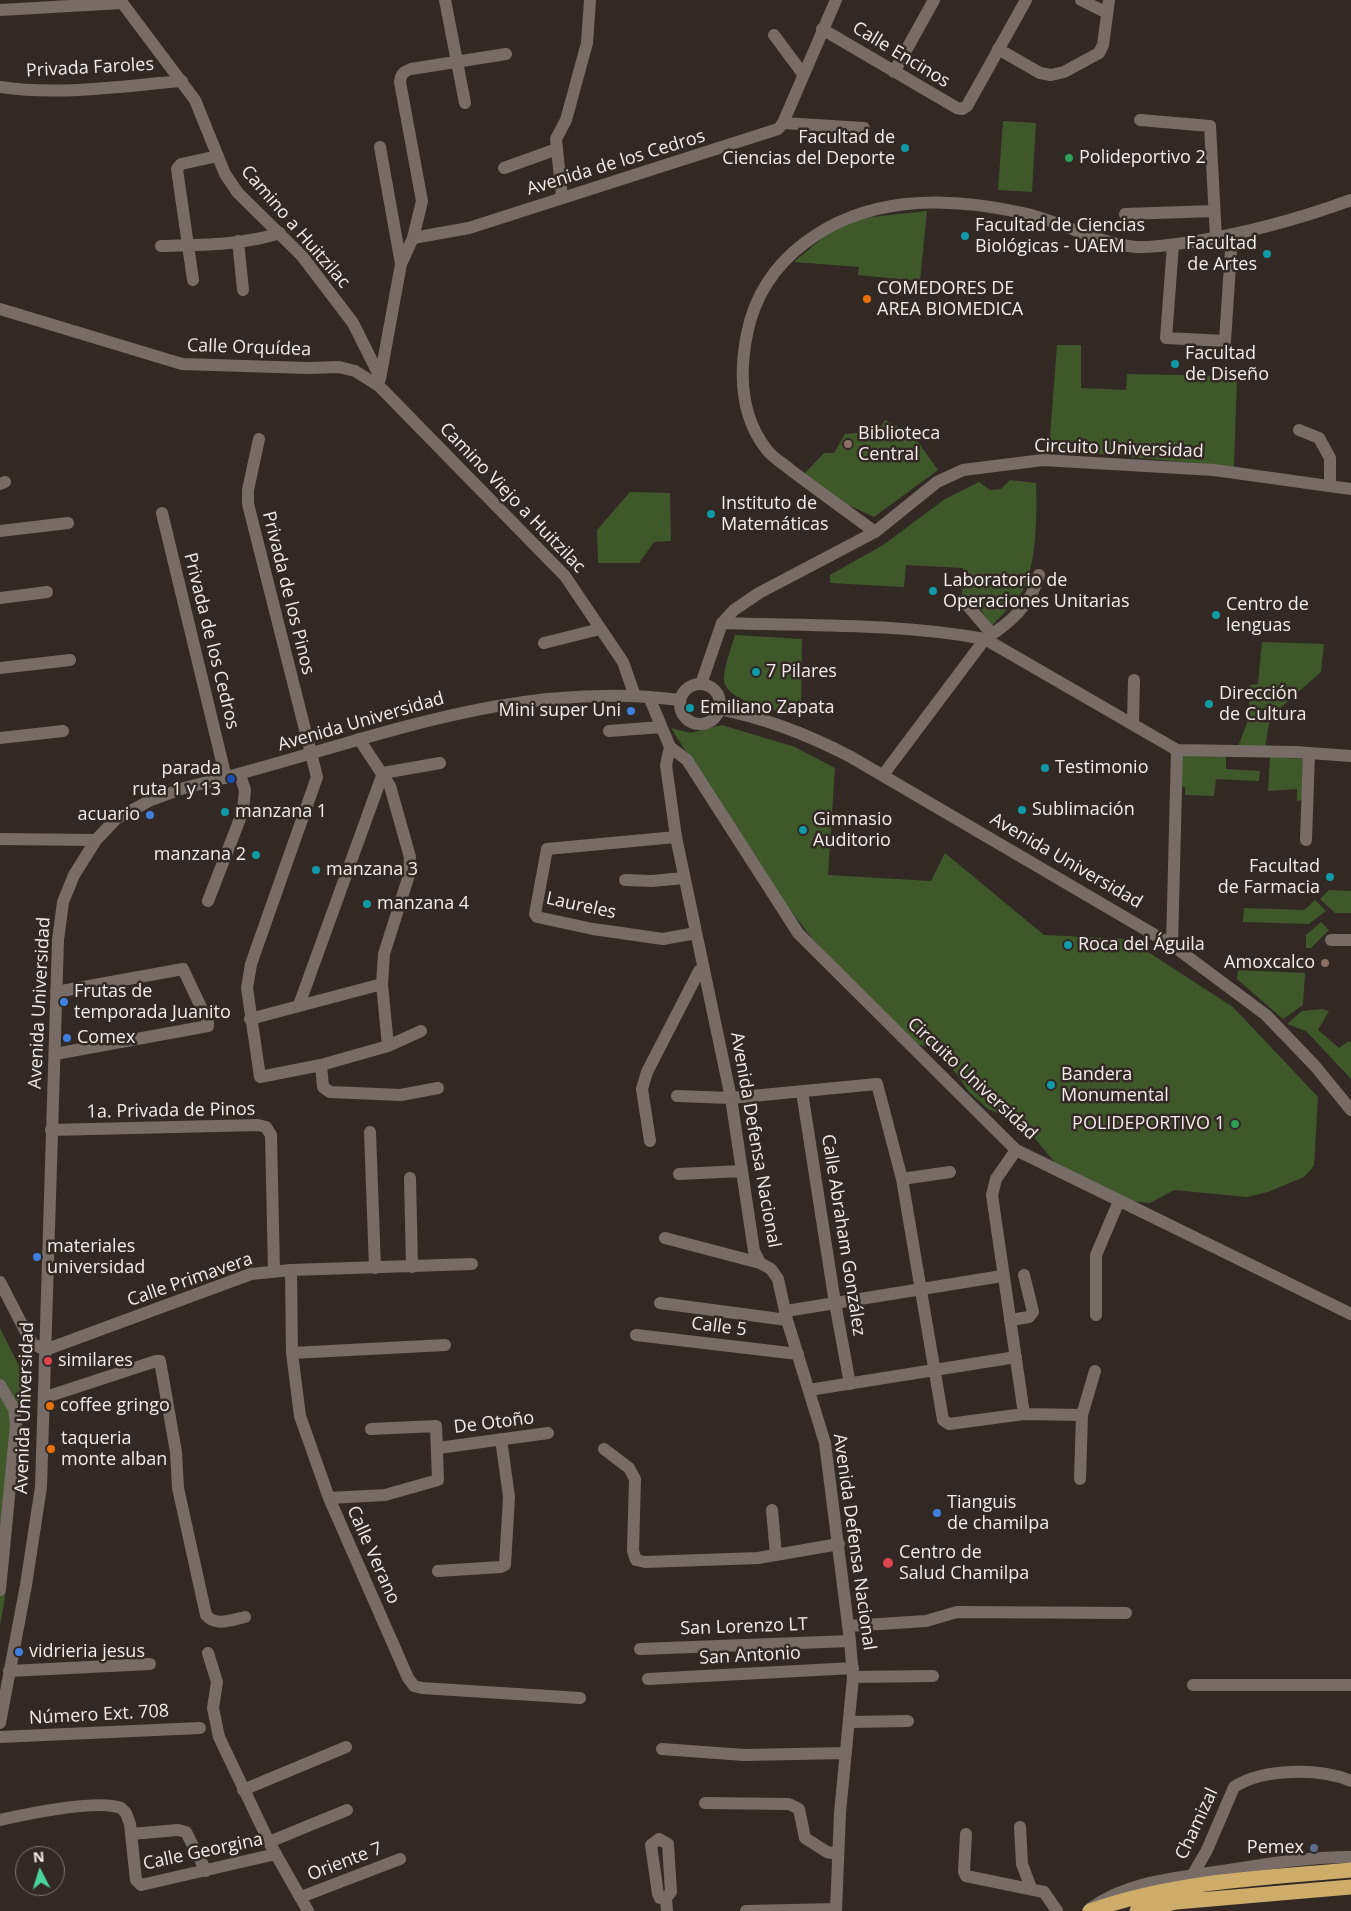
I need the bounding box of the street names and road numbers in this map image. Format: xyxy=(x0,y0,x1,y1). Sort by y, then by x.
street label: Calle Encinos xyxy=(848,17,954,93)
street label: Privada Faroles xyxy=(25,54,155,82)
street label: Avenida de los Cedros xyxy=(524,126,708,200)
street label: Camino a Huitzilac xyxy=(236,161,354,293)
street label: Calle Orquídea xyxy=(187,335,311,361)
street label: Camino Viejo a Huitzilac xyxy=(435,418,589,578)
street label: Circuito Universidad xyxy=(1034,435,1204,463)
street label: Privada de los Pinos xyxy=(257,509,319,677)
street label: Privada de los Cedros xyxy=(179,551,243,731)
street label: Avenida Universidad xyxy=(275,688,447,756)
street label: Avenida Universidad xyxy=(986,809,1146,913)
street label: Laureles xyxy=(544,888,618,924)
street label: Avenida Universidad xyxy=(25,917,55,1089)
street label: Circuito Universidad xyxy=(903,1013,1041,1145)
street label: Avenida Defensa Nacional xyxy=(725,1031,785,1249)
street label: 1a. Privada de Pinos xyxy=(86,1099,256,1123)
street label: Calle Abraham González xyxy=(816,1133,870,1337)
street label: Calle Primavera xyxy=(125,1248,255,1312)
street label: Calle 5 xyxy=(690,1313,748,1341)
street label: Avenida Universidad xyxy=(11,1322,39,1494)
street label: De Otoño xyxy=(453,1407,535,1439)
street label: Avenida Defensa Nacional xyxy=(828,1432,880,1652)
street label: Calle Verano xyxy=(342,1503,404,1607)
street label: San Lorenzo LT xyxy=(680,1614,808,1640)
street label: San Antonio xyxy=(699,1643,801,1669)
street label: Número Ext. 708 xyxy=(28,1701,170,1729)
street label: Chamizal xyxy=(1171,1785,1223,1863)
street label: Calle Georgina xyxy=(141,1829,265,1875)
street label: Oriente 7 xyxy=(304,1838,386,1886)

